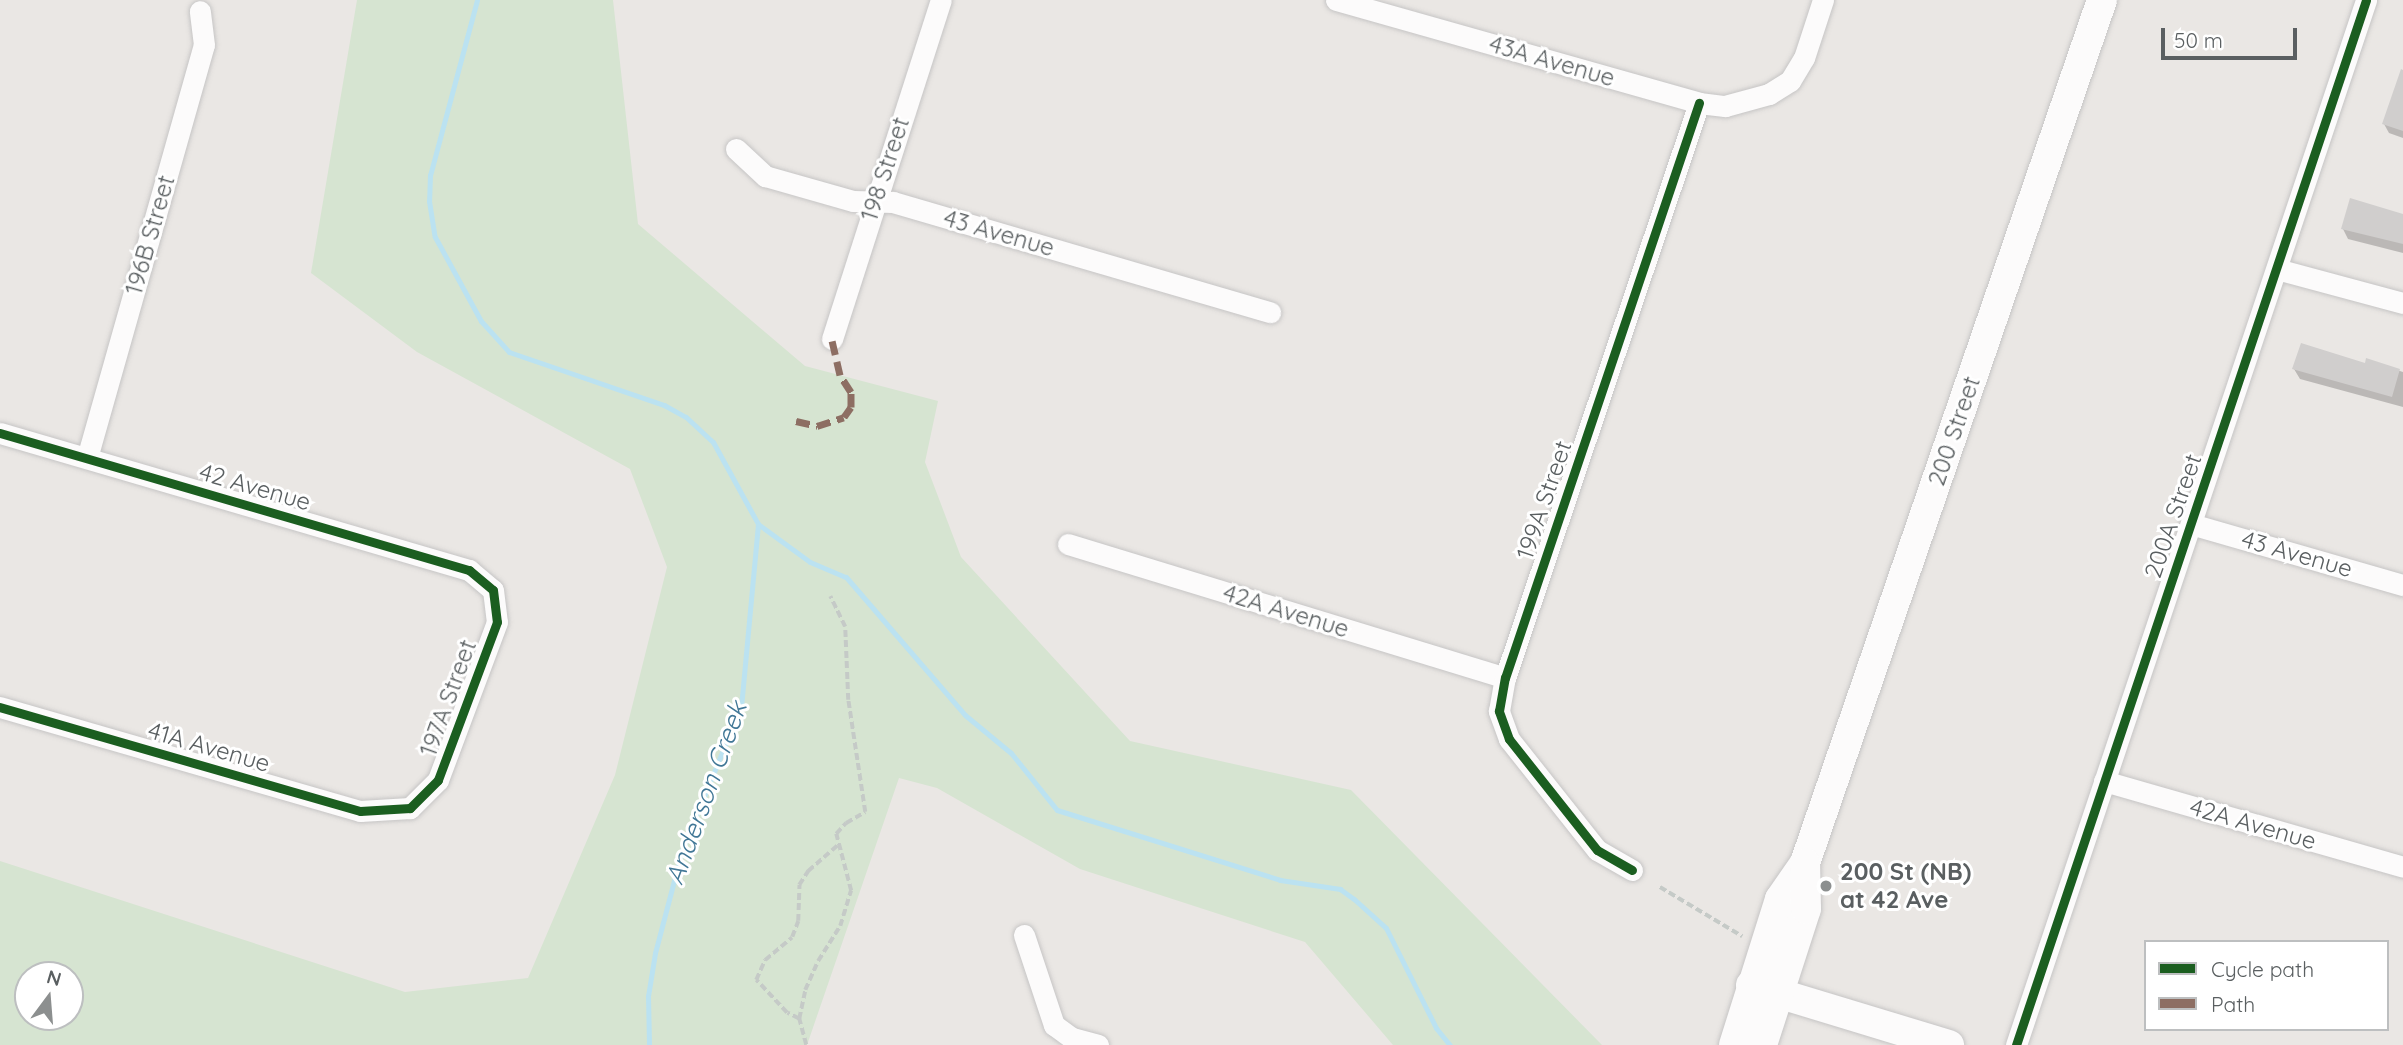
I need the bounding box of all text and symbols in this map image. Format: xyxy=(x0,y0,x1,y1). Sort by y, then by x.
scale bar xyxy=(2165,14,2302,58)
text: 50 m xyxy=(2174,27,2223,53)
street label: 43A Avenue xyxy=(1486,29,1618,93)
street label: 198 Street xyxy=(855,113,915,225)
street label: 196B Street xyxy=(119,172,181,298)
street label: 43 Avenue xyxy=(940,203,1058,263)
street label: 200 Street xyxy=(1922,372,1986,490)
street label: 199A Street xyxy=(1510,437,1578,563)
street label: 200A Street xyxy=(2138,450,2208,582)
street label: 42 Avenue xyxy=(196,457,314,517)
street label: 43 Avenue xyxy=(2238,524,2356,584)
street label: 42A Avenue xyxy=(1220,578,1352,644)
street label: 197A Street xyxy=(414,636,482,760)
water label: Anderson Creek xyxy=(659,697,753,889)
street label: 41A Avenue xyxy=(145,716,273,778)
street label: 42A Avenue xyxy=(2186,792,2320,856)
place label: 200 St (NB) at 42 Ave xyxy=(1840,858,1971,914)
marker: 200 St (NB) at 42 Ave xyxy=(1818,878,1834,894)
legend xyxy=(2144,940,2389,1031)
text: Cycle path xyxy=(2211,956,2314,982)
north arrow xyxy=(14,961,84,1031)
text: N xyxy=(44,964,64,991)
text: Path xyxy=(2211,991,2255,1017)

